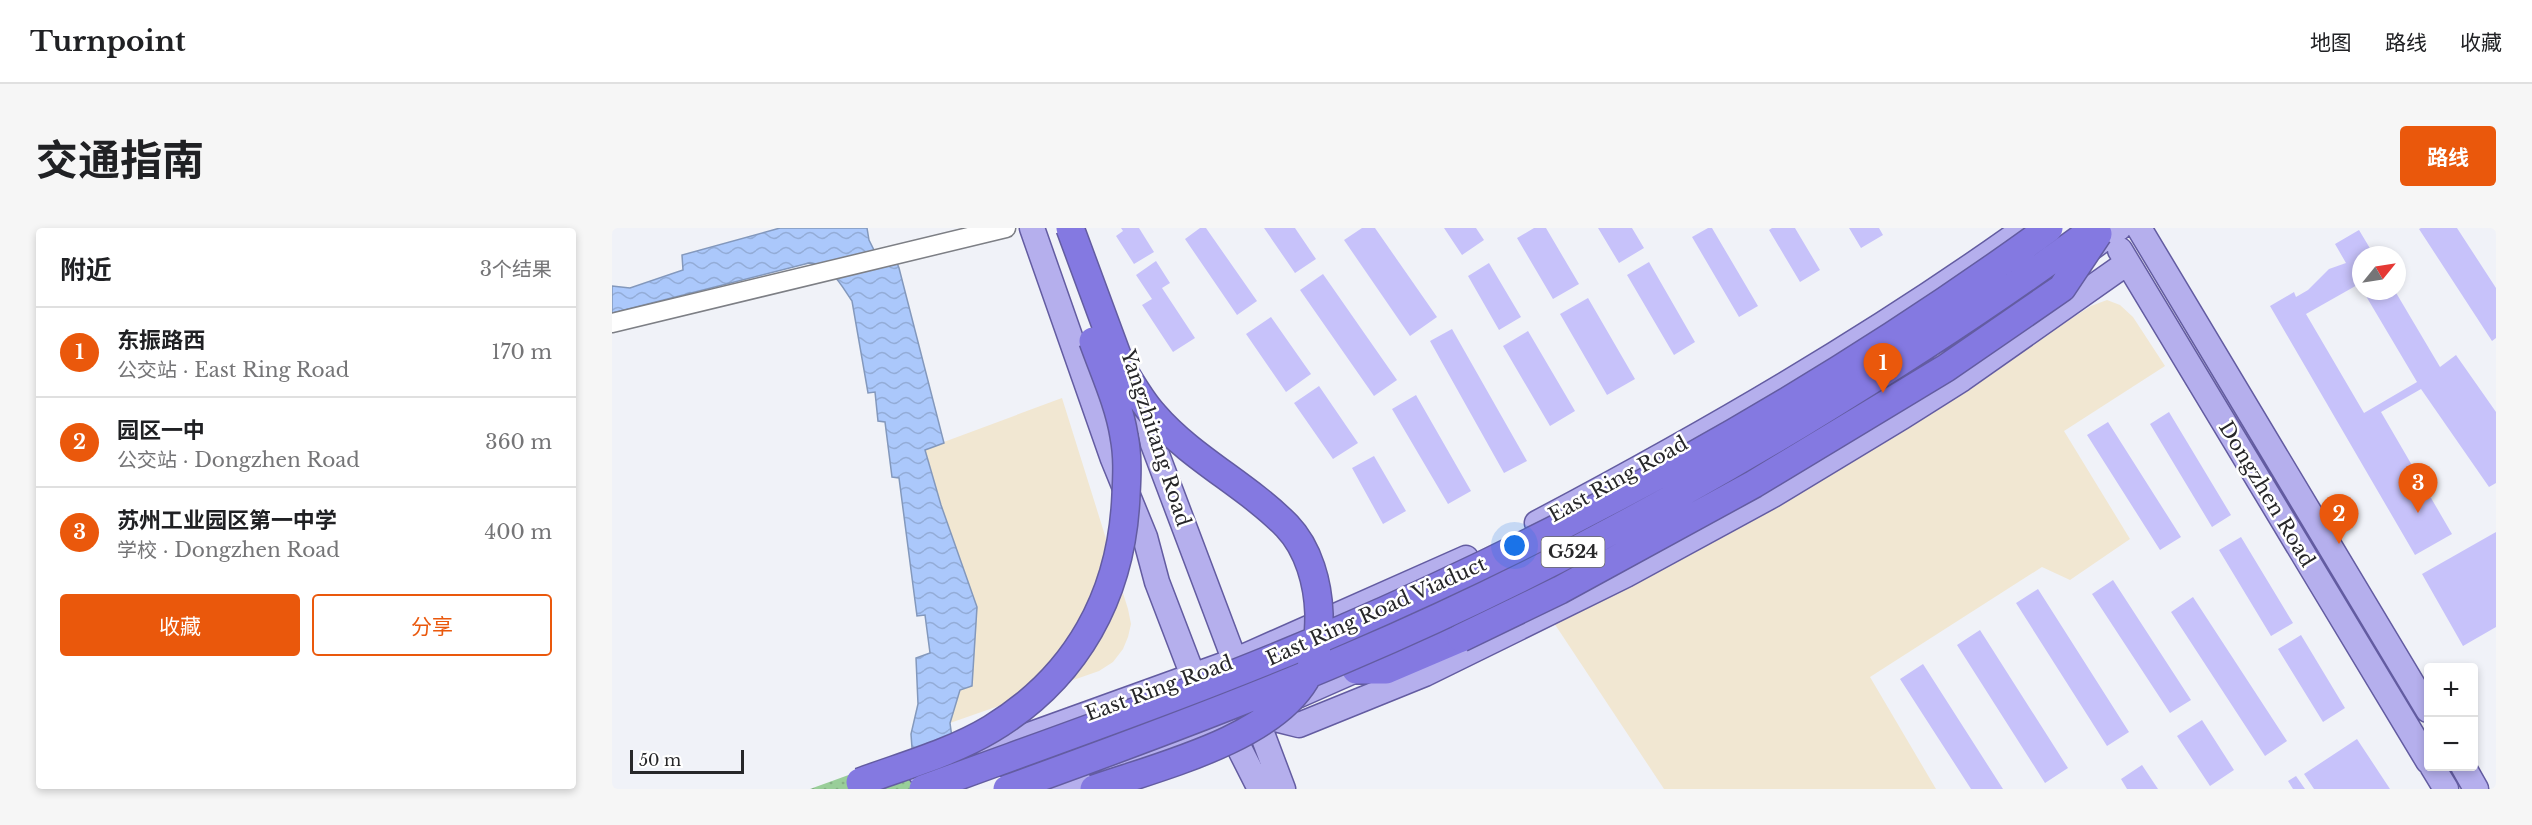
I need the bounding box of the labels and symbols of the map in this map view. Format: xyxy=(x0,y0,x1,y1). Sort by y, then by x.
north arrow xyxy=(2352,246,2406,300)
pin: 1 xyxy=(1864,344,1902,393)
street label: Yangzhitang Road xyxy=(1116,346,1196,529)
street label: Dongzhen Road xyxy=(2214,417,2320,571)
street label: East Ring Road xyxy=(1544,431,1692,527)
pin: 3 xyxy=(2398,464,2438,513)
pin: 2 xyxy=(2320,494,2358,544)
your location xyxy=(1500,531,1529,560)
road number: G524 xyxy=(1542,537,1604,567)
street label: East Ring Road Viaduct xyxy=(1262,551,1490,670)
street label: East Ring Road xyxy=(1082,650,1236,726)
scale bar xyxy=(630,747,744,774)

